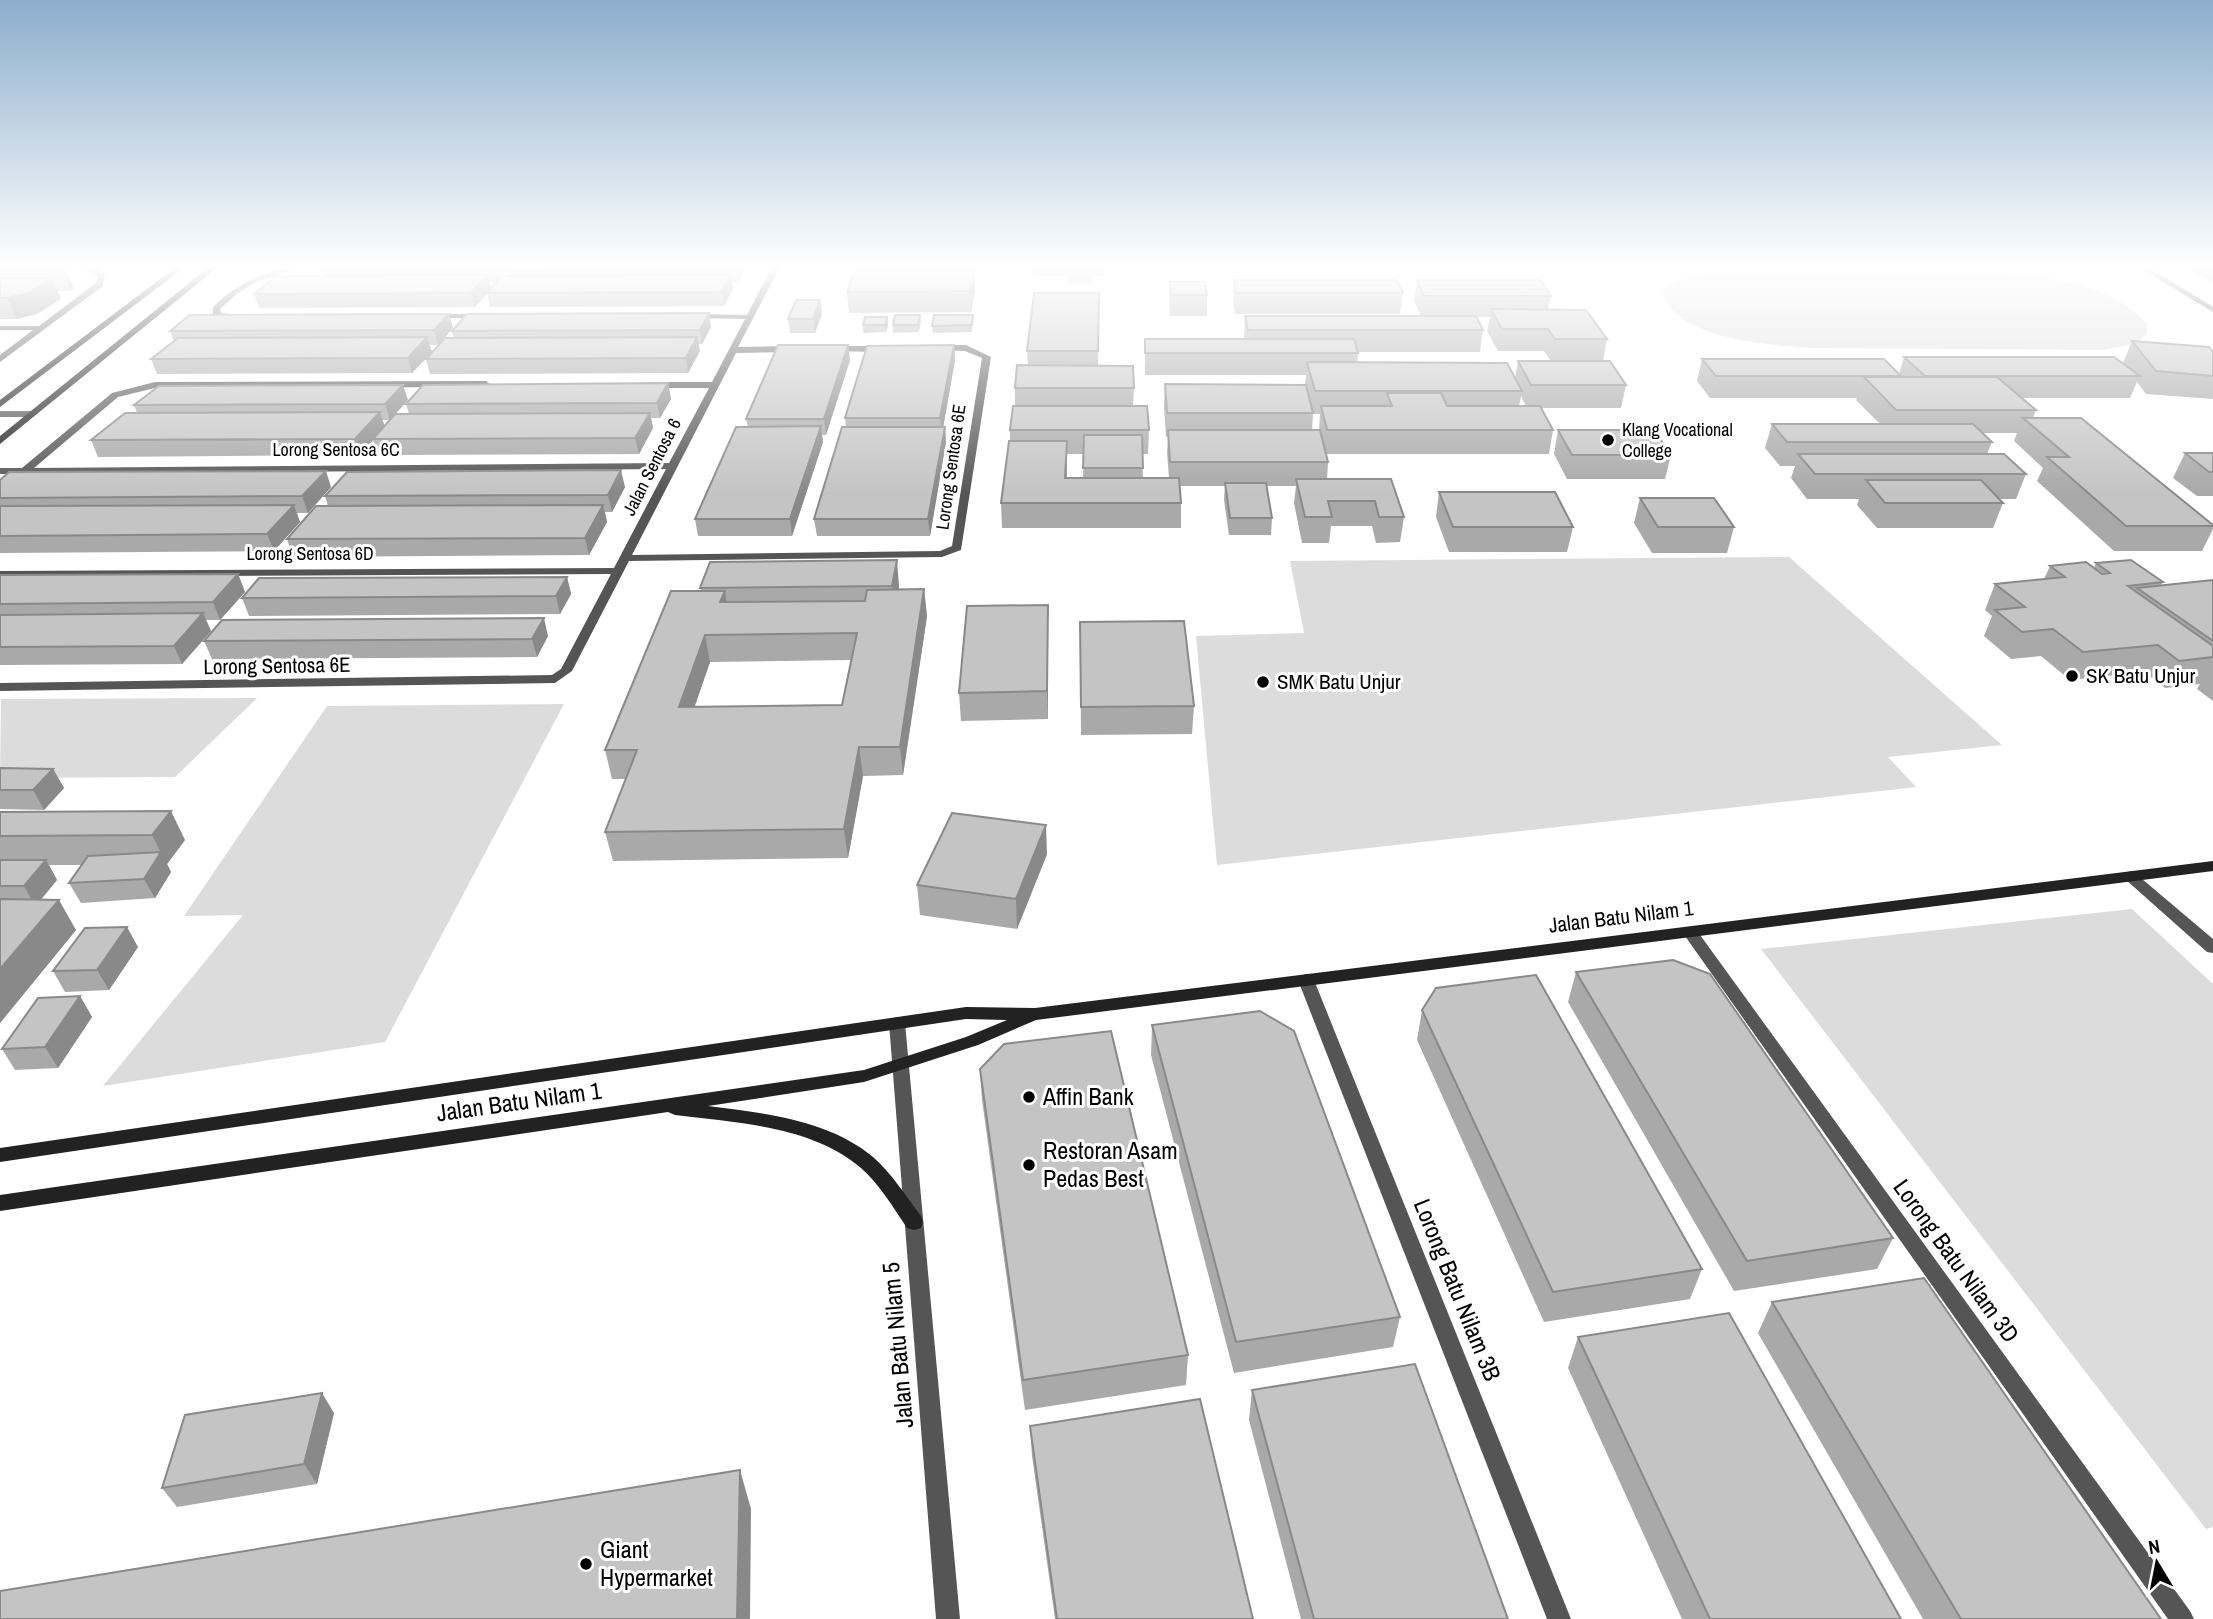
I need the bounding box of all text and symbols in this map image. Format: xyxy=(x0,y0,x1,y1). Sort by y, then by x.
street label: Lorong Sentosa 6E xyxy=(929,403,972,531)
street label: Jalan Sentosa 6 xyxy=(616,414,687,520)
place label: Klang Vocational College xyxy=(1622,417,1733,463)
marker: Klang Vocational College xyxy=(1600,432,1616,448)
street label: Lorong Sentosa 6C xyxy=(272,437,400,462)
street label: Lorong Sentosa 6D xyxy=(246,541,374,566)
street label: Lorong Sentosa 6E xyxy=(203,650,351,681)
place label: SK Batu Unjur xyxy=(2086,661,2195,690)
place label: SMK Batu Unjur xyxy=(1277,667,1401,696)
marker: SK Batu Unjur xyxy=(2064,668,2080,684)
marker: SMK Batu Unjur xyxy=(1255,674,1271,690)
street label: Jalan Batu Nilam 1 xyxy=(1547,893,1695,940)
street label: Jalan Batu Nilam 1 xyxy=(434,1074,603,1128)
place label: Affin Bank xyxy=(1042,1080,1134,1112)
marker: Affin Bank xyxy=(1021,1089,1037,1105)
place label: Restoran Asam Pedas Best xyxy=(1043,1134,1178,1194)
marker: Restoran Asam Pedas Best xyxy=(1021,1157,1037,1173)
street label: Lorong Batu Nilam 3D xyxy=(1887,1172,2027,1349)
street label: Lorong Batu Nilam 3B xyxy=(1407,1194,1509,1385)
street label: Jalan Batu Nilam 5 xyxy=(874,1261,920,1429)
north arrow xyxy=(2122,1528,2192,1598)
text: N xyxy=(2146,1532,2162,1560)
place label: Giant Hypermarket xyxy=(600,1533,713,1593)
marker: Giant Hypermarket xyxy=(578,1556,594,1572)

